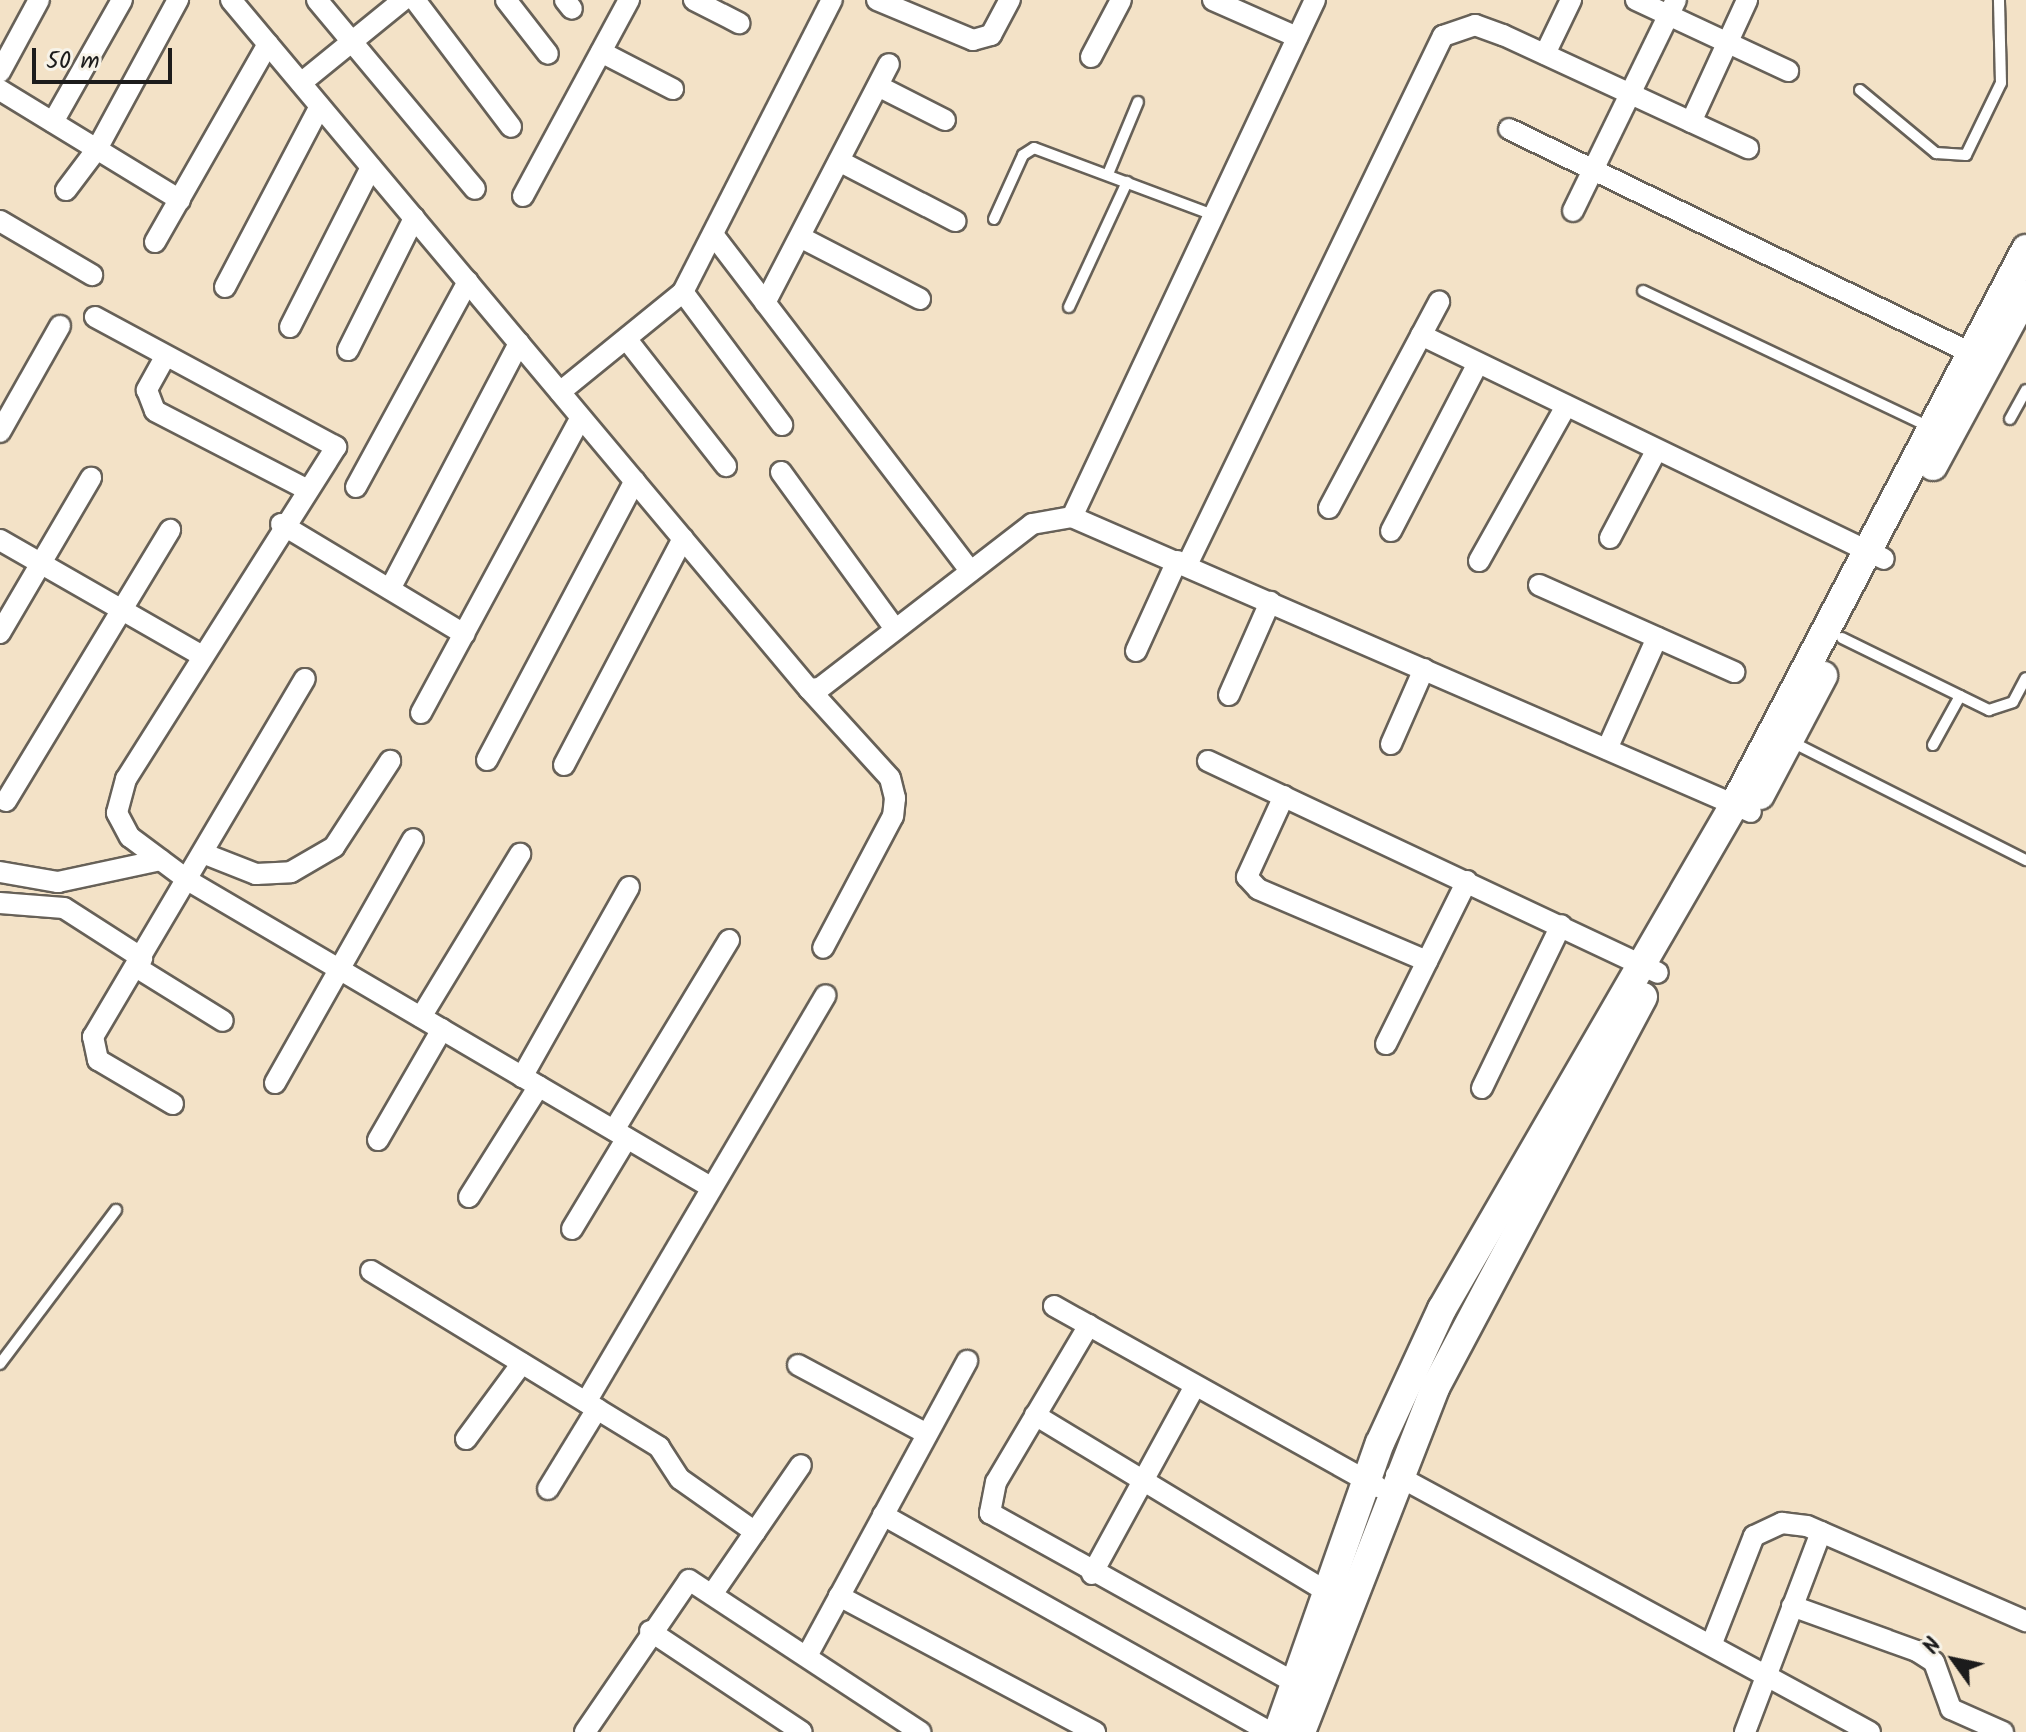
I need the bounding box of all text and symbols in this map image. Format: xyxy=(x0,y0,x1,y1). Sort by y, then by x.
scale bar xyxy=(36,32,176,82)
text: 50 m xyxy=(46,42,100,81)
north arrow xyxy=(1914,1620,1994,1700)
text: N xyxy=(1915,1631,1952,1662)

